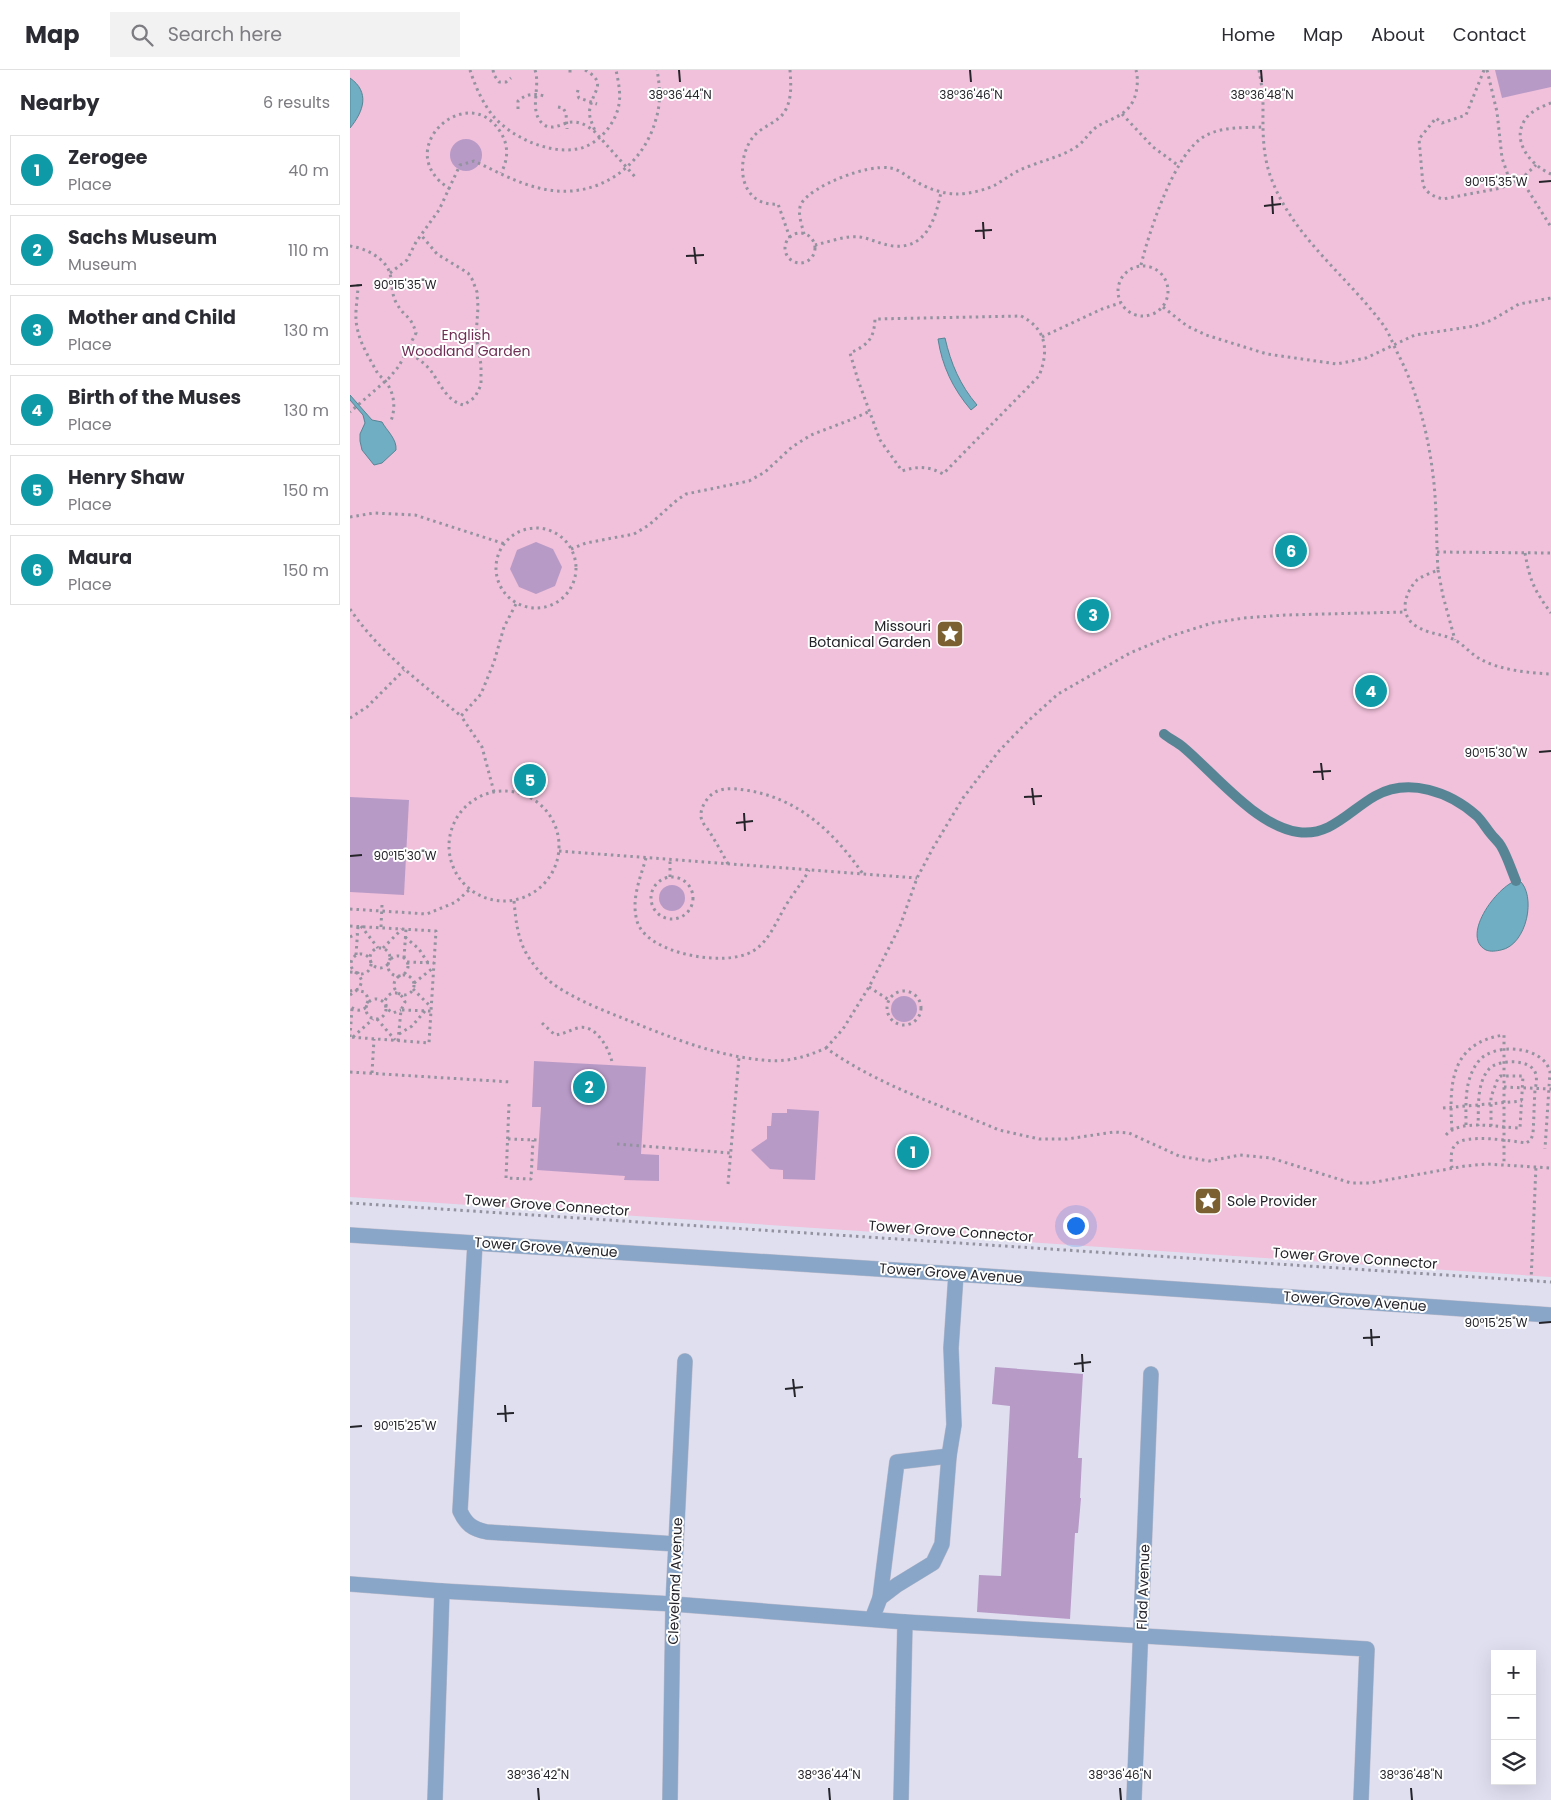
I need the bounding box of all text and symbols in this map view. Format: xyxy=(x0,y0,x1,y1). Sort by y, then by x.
search box xyxy=(110,12,460,57)
text: Map xyxy=(25,18,80,51)
icon: search xyxy=(128,21,156,49)
text: Search here xyxy=(168,21,282,48)
text: Home xyxy=(1221,22,1275,47)
text: Map xyxy=(1303,22,1343,47)
text: About xyxy=(1371,22,1425,47)
text: Contact xyxy=(1453,22,1526,47)
text: 38°36'44"N xyxy=(648,86,712,103)
text: 38°36'46"N xyxy=(939,86,1003,103)
text: 38°36'48"N xyxy=(1230,86,1294,103)
text: Nearby xyxy=(20,88,100,117)
text: 6 results xyxy=(263,91,330,114)
text: Zerogee xyxy=(68,144,148,171)
text: 1 xyxy=(34,159,40,182)
text: 40 m xyxy=(288,159,329,182)
text: Place xyxy=(68,173,112,196)
text: 90°15'35"W xyxy=(1464,173,1528,190)
text: Sachs Museum xyxy=(68,224,217,251)
text: 2 xyxy=(32,239,42,262)
text: 110 m xyxy=(288,239,329,262)
text: Museum xyxy=(68,253,137,276)
text: 90°15'35"W xyxy=(373,276,437,293)
text: Mother and Child xyxy=(68,304,236,331)
text: 3 xyxy=(32,319,42,342)
text: 130 m xyxy=(284,319,329,342)
park label: English Woodland Garden xyxy=(402,325,530,361)
text: Place xyxy=(68,333,112,356)
text: Birth of the Muses xyxy=(68,384,241,411)
text: 4 xyxy=(32,399,42,422)
text: 130 m xyxy=(284,399,329,422)
text: Place xyxy=(68,413,112,436)
text: Henry Shaw xyxy=(68,464,184,491)
text: 5 xyxy=(32,479,42,502)
text: 150 m xyxy=(283,479,329,502)
text: Place xyxy=(68,493,112,516)
pin: 6 xyxy=(1275,532,1307,570)
text: Maura xyxy=(68,544,132,571)
text: 6 xyxy=(32,559,42,582)
text: 150 m xyxy=(283,559,329,582)
text: Place xyxy=(68,573,112,596)
pin: 3 xyxy=(1077,596,1109,634)
place label: Missouri Botanical Garden xyxy=(809,616,931,652)
place icon: Missouri Botanical Garden xyxy=(935,619,965,649)
pin: 4 xyxy=(1355,672,1387,710)
text: 90°15'30"W xyxy=(1464,744,1528,761)
pin: 5 xyxy=(514,761,546,799)
text: 90°15'30"W xyxy=(373,847,437,864)
pin: 2 xyxy=(573,1068,605,1106)
pin: 1 xyxy=(897,1133,929,1171)
place icon: Sole Provider xyxy=(1193,1186,1223,1216)
street label: Tower Grove Connector xyxy=(464,1189,630,1221)
place label: Sole Provider xyxy=(1227,1191,1317,1211)
your location xyxy=(1063,1213,1089,1239)
street label: Tower Grove Connector xyxy=(868,1215,1034,1247)
street label: Tower Grove Avenue xyxy=(474,1232,619,1262)
street label: Tower Grove Connector xyxy=(1272,1242,1438,1274)
street label: Tower Grove Avenue xyxy=(879,1258,1024,1288)
street label: Tower Grove Avenue xyxy=(1283,1286,1428,1316)
text: 90°15'25"W xyxy=(1465,1314,1528,1331)
text: 90°15'25"W xyxy=(374,1417,437,1434)
street label: Cleveland Avenue xyxy=(663,1517,687,1645)
street label: Flad Avenue xyxy=(1132,1543,1155,1630)
map controls xyxy=(1491,1650,1536,1785)
button: + xyxy=(1491,1650,1536,1695)
button: − xyxy=(1491,1695,1536,1740)
button: layers xyxy=(1491,1740,1536,1785)
text: 38°36'42"N xyxy=(507,1766,569,1783)
text: 38°36'44"N xyxy=(797,1766,861,1783)
text: 38°36'46"N xyxy=(1088,1766,1152,1783)
text: 38°36'48"N xyxy=(1379,1766,1443,1783)

